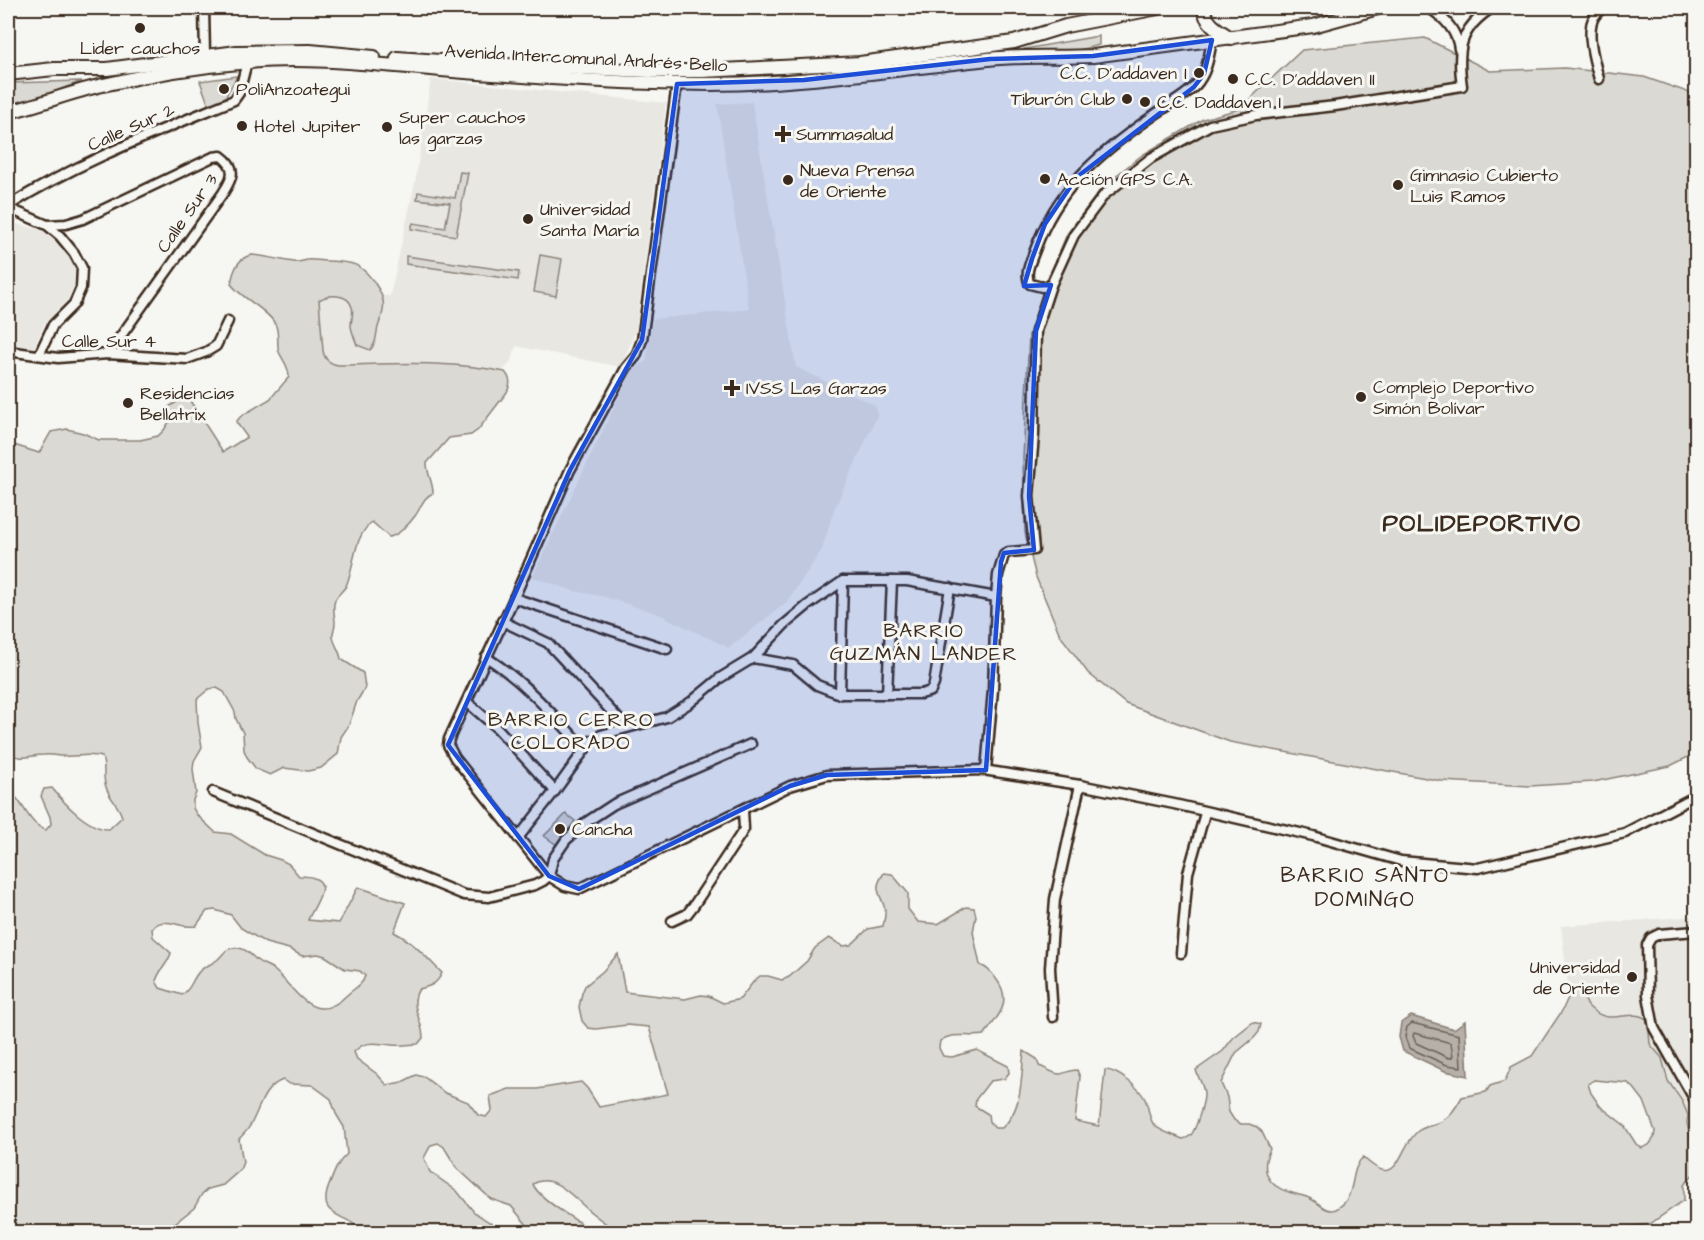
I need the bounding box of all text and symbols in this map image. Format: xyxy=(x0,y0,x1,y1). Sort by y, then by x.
marker: Lider cauchos xyxy=(133,21,147,35)
place label: Lider cauchos xyxy=(80,36,200,61)
street label: Avenida Intercomunal Andrés Bello xyxy=(444,39,728,78)
place label: C.C. D'addaven I xyxy=(1060,61,1187,86)
marker: C.C. D'addaven I xyxy=(1192,66,1206,80)
place label: C.C. D'addaven II xyxy=(1245,67,1375,92)
marker: C.C. D'addaven II xyxy=(1226,72,1240,86)
place label: PoliAnzoategui xyxy=(236,77,350,103)
marker: PoliAnzoategui xyxy=(217,82,231,96)
place label: Tiburón Club xyxy=(1011,87,1115,112)
place label: C.C. Daddaven I xyxy=(1157,90,1281,115)
marker: Tiburón Club xyxy=(1120,92,1134,106)
marker: C.C. Daddaven I xyxy=(1138,95,1152,109)
street label: Calle Sur 2 xyxy=(84,97,179,158)
place label: Super cauchos las garzas xyxy=(399,105,526,152)
place label: Hotel Jupiter xyxy=(254,114,361,139)
marker: Hotel Jupiter xyxy=(235,119,249,133)
marker: Super cauchos las garzas xyxy=(380,120,394,134)
place label: Summasalud xyxy=(796,122,893,147)
marker: Summasalud xyxy=(774,125,792,143)
place label: Nueva Prensa de Oriente xyxy=(800,158,914,204)
place label: Gimnasio Cubierto Luis Ramos xyxy=(1410,163,1558,209)
place label: Acción GPS C.A. xyxy=(1057,167,1192,192)
street label: Calle Sur 3 xyxy=(151,169,224,258)
marker: Acción GPS C.A. xyxy=(1038,172,1052,186)
marker: Nueva Prensa de Oriente xyxy=(781,173,795,187)
marker: Gimnasio Cubierto Luis Ramos xyxy=(1391,178,1405,192)
place label: Universidad Santa María xyxy=(540,197,639,243)
marker: Universidad Santa María xyxy=(521,212,535,226)
street label: Calle Sur 4 xyxy=(62,329,156,354)
place label: Complejo Deportivo Simón Bolívar xyxy=(1373,375,1534,421)
place label: IVSS Las Garzas xyxy=(746,376,887,401)
marker: IVSS Las Garzas xyxy=(723,379,741,397)
place label: Residencias Bellatrix xyxy=(140,381,235,427)
marker: Complejo Deportivo Simón Bolívar xyxy=(1354,390,1368,404)
marker: Residencias Bellatrix xyxy=(121,396,135,410)
district label: POLIDEPORTIVO xyxy=(1382,507,1582,541)
district label: BARRIO GUZMÁN LANDER xyxy=(830,617,1018,668)
district label: BARRIO CERRO COLORADO xyxy=(488,706,654,757)
place label: Cancha xyxy=(572,817,632,842)
marker: Cancha xyxy=(553,822,567,836)
district label: BARRIO SANTO DOMINGO xyxy=(1280,861,1450,914)
place label: Universidad de Oriente xyxy=(1530,955,1620,1001)
marker: Universidad de Oriente xyxy=(1625,970,1639,984)

